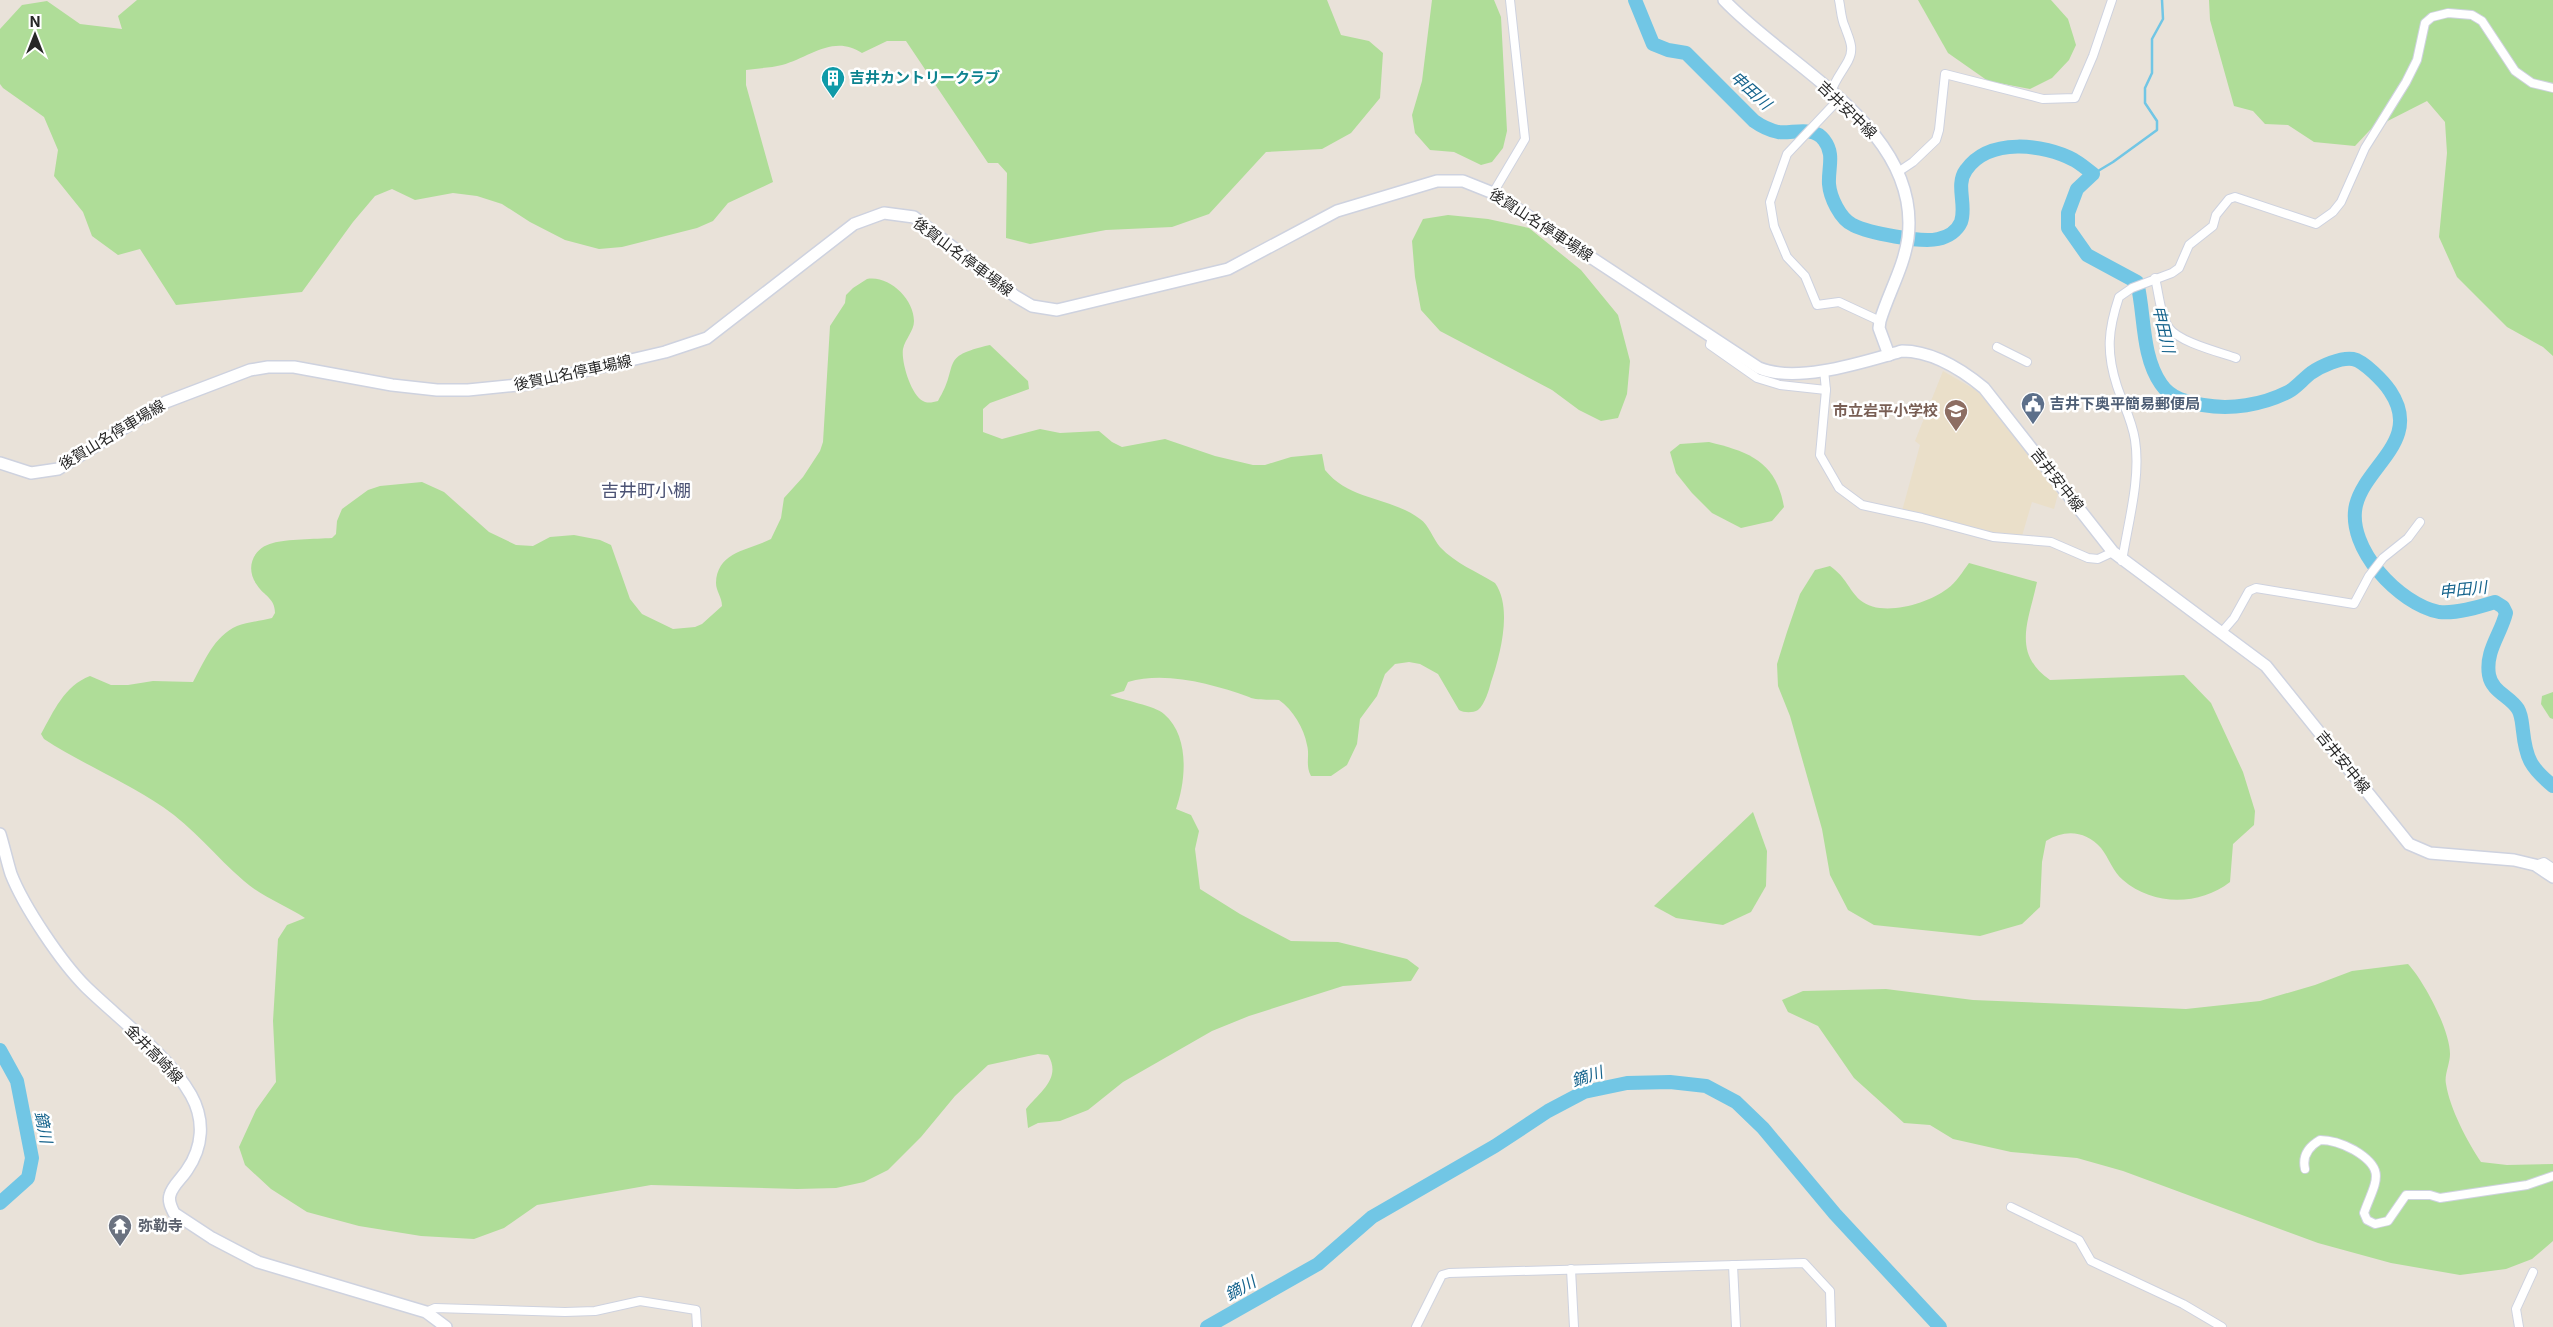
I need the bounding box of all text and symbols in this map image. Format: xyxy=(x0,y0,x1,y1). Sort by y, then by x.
north arrow xyxy=(10,10,60,60)
text: N xyxy=(30,13,40,30)
building icon: 吉井カントリークラブ xyxy=(820,65,846,99)
water label: 申田川 xyxy=(1726,67,1777,115)
place label: 吉井カントリークラブ xyxy=(850,68,1000,87)
street label: 吉井安中線 xyxy=(1814,77,1881,143)
street label: 後賀山名停車場線 xyxy=(1486,184,1597,265)
street label: 後賀山名停車場線 xyxy=(910,213,1017,300)
water label: 申田川 xyxy=(2149,303,2180,357)
street label: 後賀山名停車場線 xyxy=(512,351,634,394)
public building icon: 吉井下奥平簡易郵便局 xyxy=(2020,391,2046,425)
place label: 吉井下奥平簡易郵便局 xyxy=(2050,394,2200,413)
street label: 後賀山名停車場線 xyxy=(55,396,168,474)
school or university icon: 市立岩平小学校 xyxy=(1943,398,1969,432)
place label: 市立岩平小学校 xyxy=(1833,401,1938,420)
street label: 吉井安中線 xyxy=(2027,444,2088,515)
district label: 吉井町小棚 xyxy=(601,480,691,501)
water label: 申田川 xyxy=(2438,576,2490,601)
street label: 吉井安中線 xyxy=(2312,727,2374,797)
street label: 金井高崎線 xyxy=(121,1020,187,1087)
water label: 鏑川 xyxy=(1569,1061,1607,1090)
water label: 鏑川 xyxy=(31,1109,57,1147)
temple icon: 弥勒寺 xyxy=(107,1213,133,1247)
place label: 弥勒寺 xyxy=(138,1216,183,1235)
water label: 鏑川 xyxy=(1221,1271,1261,1305)

